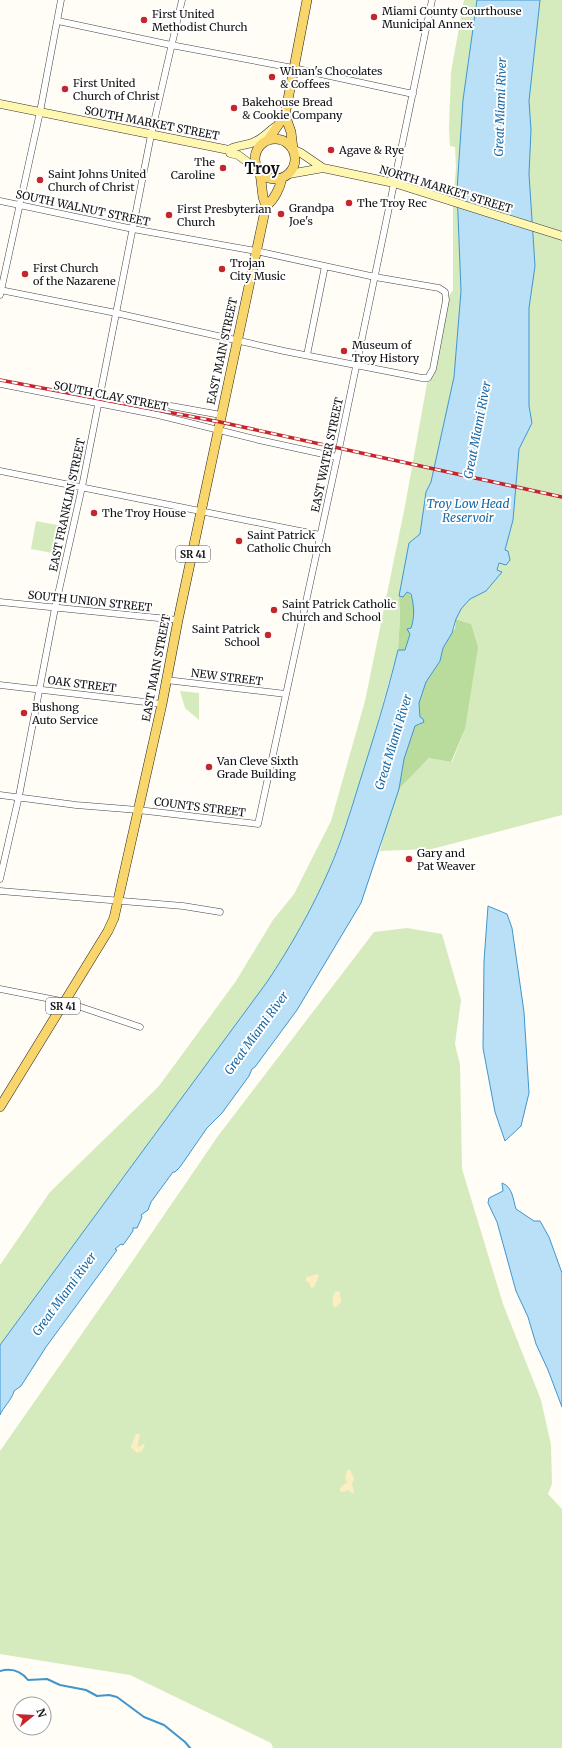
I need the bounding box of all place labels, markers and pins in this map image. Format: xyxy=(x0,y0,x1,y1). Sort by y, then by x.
place label: Miami County Courthouse Municipal Annex xyxy=(382,4,522,31)
place label: First United Methodist Church xyxy=(152,7,248,34)
marker: Miami County Courthouse Municipal Annex xyxy=(369,12,379,22)
marker: First United Methodist Church xyxy=(139,15,149,25)
place label: Winan's Chocolates & Coffees xyxy=(279,64,382,91)
marker: Winan's Chocolates & Coffees xyxy=(267,72,277,82)
place label: First United Church of Christ xyxy=(73,76,160,103)
marker: First United Church of Christ xyxy=(60,84,70,94)
place label: Bakehouse Bread & Cookie Company xyxy=(242,95,343,122)
marker: Bakehouse Bread & Cookie Company xyxy=(229,103,239,113)
place label: Agave & Rye xyxy=(338,143,404,157)
marker: Agave & Rye xyxy=(326,145,336,155)
place label: The Caroline xyxy=(171,155,215,182)
marker: The Caroline xyxy=(218,163,228,173)
place label: Saint Johns United Church of Christ xyxy=(48,167,146,194)
marker: Saint Johns United Church of Christ xyxy=(35,175,45,185)
place label: The Troy Rec xyxy=(357,196,427,210)
marker: The Troy Rec xyxy=(344,198,354,208)
place label: Grandpa Joe's xyxy=(288,201,334,228)
place label: First Presbyterian Church xyxy=(177,202,272,229)
marker: Grandpa Joe's xyxy=(276,209,286,219)
marker: First Presbyterian Church xyxy=(164,210,174,220)
place label: Trojan City Music xyxy=(230,256,286,283)
place label: First Church of the Nazarene xyxy=(33,261,116,288)
marker: Trojan City Music xyxy=(217,264,227,274)
marker: First Church of the Nazarene xyxy=(20,269,30,279)
place label: Museum of Troy History xyxy=(352,338,420,365)
marker: Museum of Troy History xyxy=(339,346,349,356)
place label: The Troy House xyxy=(102,506,186,520)
marker: The Troy House xyxy=(89,508,99,518)
place label: Saint Patrick Catholic Church xyxy=(247,528,332,555)
marker: Saint Patrick Catholic Church xyxy=(234,536,244,546)
place label: Saint Patrick Catholic Church and School xyxy=(282,597,397,624)
marker: Saint Patrick Catholic Church and School xyxy=(269,605,279,615)
place label: Saint Patrick School xyxy=(192,622,261,649)
marker: Saint Patrick School xyxy=(263,630,273,640)
place label: Bushong Auto Service xyxy=(31,700,98,727)
marker: Bushong Auto Service xyxy=(19,708,29,718)
place label: Van Cleve Sixth Grade Building xyxy=(216,754,299,781)
marker: Van Cleve Sixth Grade Building xyxy=(204,762,214,772)
place label: Gary and Pat Weaver xyxy=(417,846,475,873)
marker: Gary and Pat Weaver xyxy=(404,854,414,864)

